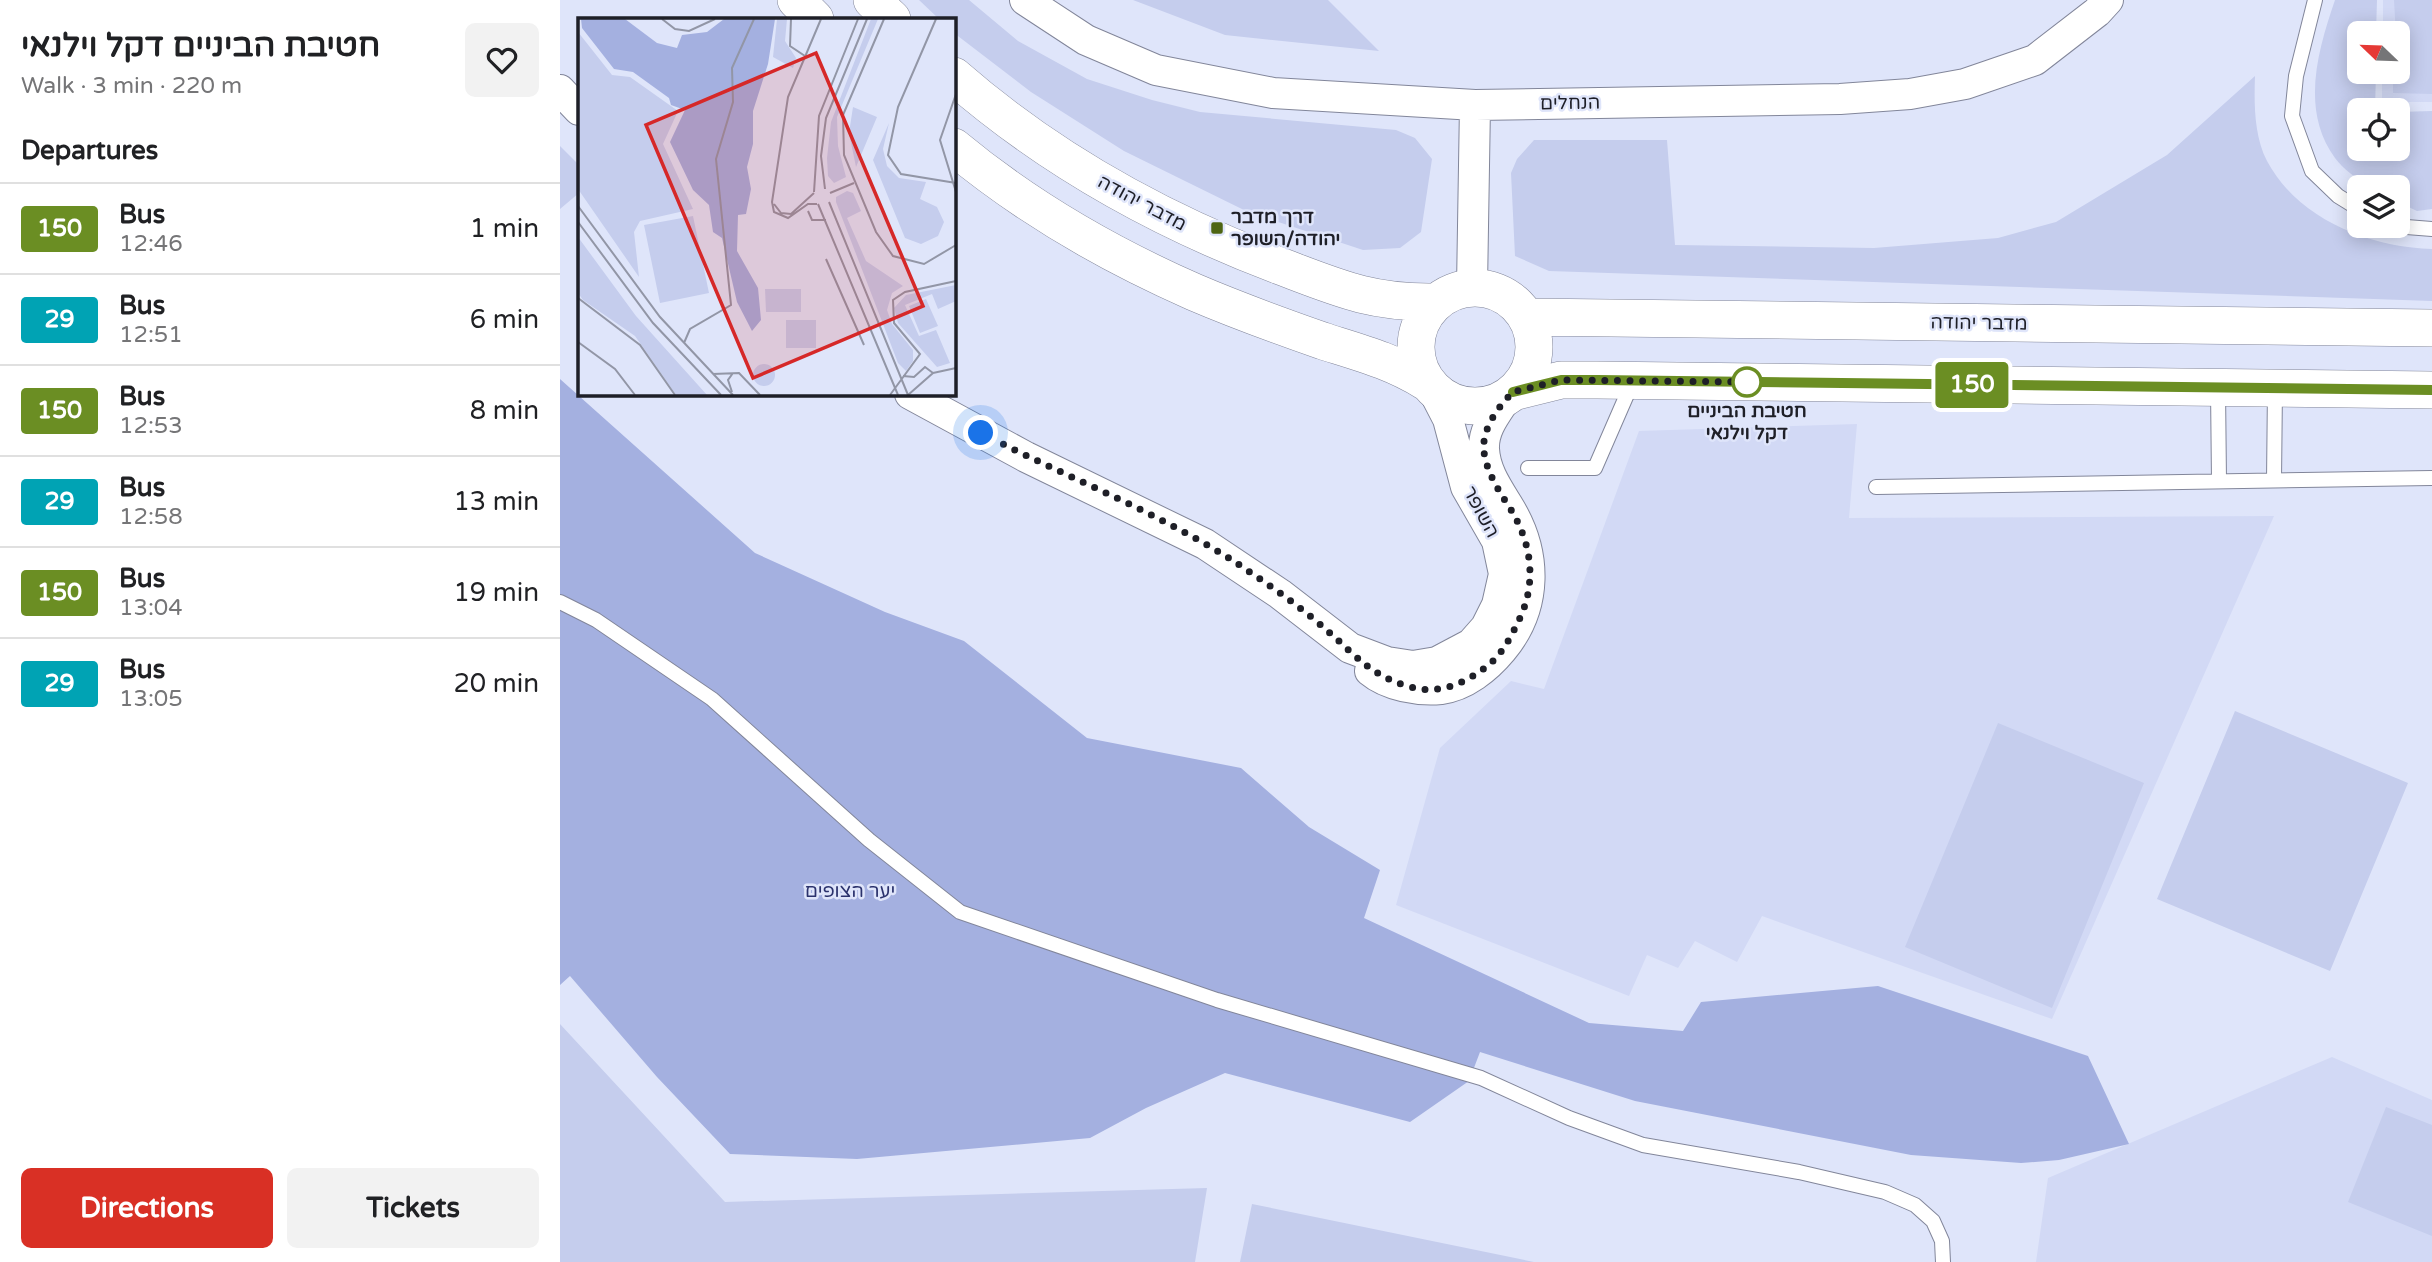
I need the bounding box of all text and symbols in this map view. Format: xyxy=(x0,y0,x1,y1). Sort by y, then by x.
inset map xyxy=(578,18,956,396)
north arrow xyxy=(2347,21,2410,84)
map controls xyxy=(2347,21,2410,238)
button: heart xyxy=(465,23,539,97)
text: חטיבת הביניים דקל וילנאי xyxy=(21,26,380,65)
text: Walk · 3 min · 220 m xyxy=(21,72,242,100)
street label: הנחלים xyxy=(1540,91,1600,115)
button: locate xyxy=(2347,98,2410,161)
text: Departures xyxy=(21,135,158,166)
street label: מדבר יהודה xyxy=(1094,170,1190,236)
button: layers xyxy=(2347,175,2410,238)
text: Bus xyxy=(119,199,165,230)
place label: דרך מדבר יהודה/השופר xyxy=(1231,206,1340,250)
text: 1 min xyxy=(470,213,539,244)
text: 150 xyxy=(37,214,82,243)
marker: דרך מדבר יהודה/השופר xyxy=(1209,220,1225,236)
text: 12:46 xyxy=(119,230,183,258)
text: Bus xyxy=(119,290,165,321)
text: 6 min xyxy=(470,304,539,335)
text: 29 xyxy=(44,305,75,334)
street label: מדבר יהודה xyxy=(1930,311,2028,335)
text: 12:51 xyxy=(119,321,183,349)
line badge: 150 xyxy=(1932,362,2012,408)
marker: חטיבת הביניים דקל וילנאי xyxy=(1732,367,1762,397)
text: 150 xyxy=(1949,370,1995,399)
text: Bus xyxy=(119,381,165,412)
text: 8 min xyxy=(470,395,539,426)
text: 150 xyxy=(37,396,82,425)
place label: חטיבת הביניים דקל וילנאי xyxy=(1687,400,1807,444)
text: 12:53 xyxy=(119,412,183,440)
your location xyxy=(963,415,998,450)
text: Bus xyxy=(119,472,165,503)
street label: השופר xyxy=(1458,483,1504,541)
text: 13 min xyxy=(453,486,539,517)
text: 29 xyxy=(44,487,75,516)
text: 12:58 xyxy=(119,503,183,531)
text: Bus xyxy=(119,563,165,594)
text: 19 min xyxy=(453,577,539,608)
text: 150 xyxy=(37,578,82,607)
text: 13:04 xyxy=(119,594,183,622)
text: Bus xyxy=(119,654,165,685)
text: 20 min xyxy=(453,668,539,699)
text: 29 xyxy=(44,669,75,698)
text: 13:05 xyxy=(119,685,183,713)
park label: יער הצופים xyxy=(805,880,895,902)
button: Directions xyxy=(21,1168,273,1248)
button: Tickets xyxy=(287,1168,539,1248)

